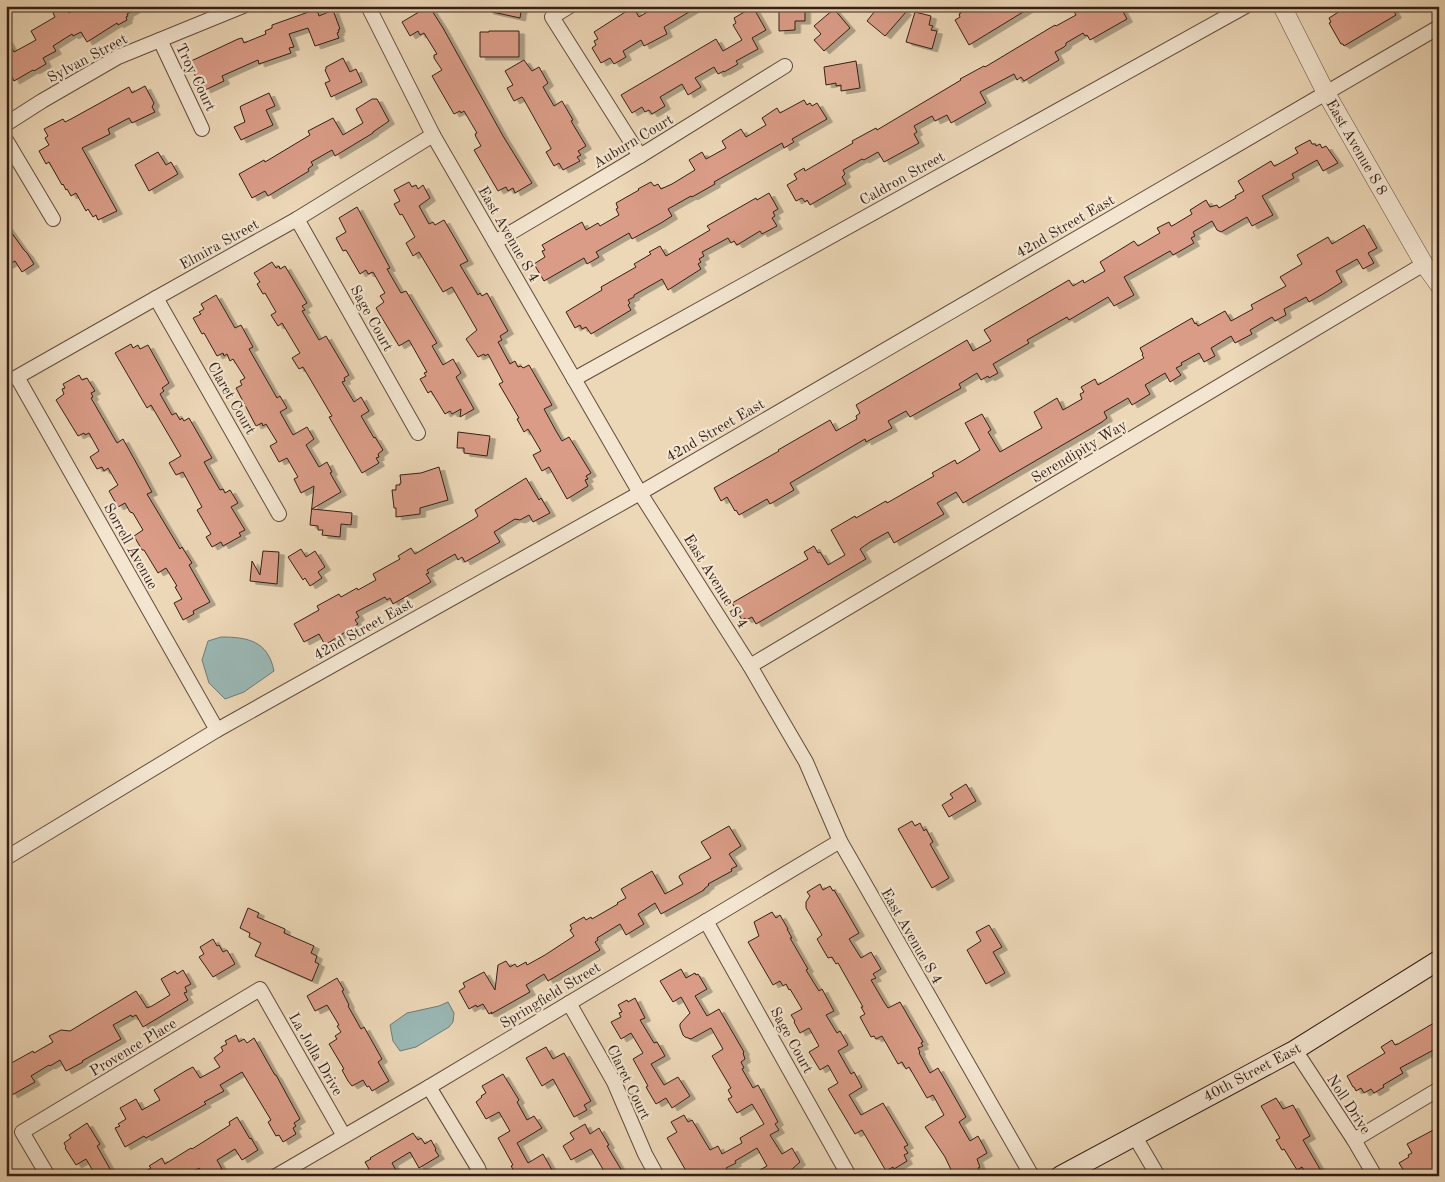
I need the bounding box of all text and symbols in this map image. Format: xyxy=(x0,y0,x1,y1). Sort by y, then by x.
street label: Sylvan Street xyxy=(45,32,130,87)
street label: Troy Court xyxy=(172,41,217,114)
street label: East Avenue S 8 xyxy=(1322,97,1389,198)
street label: Auburn Court xyxy=(591,113,676,172)
street label: Caldron Street xyxy=(858,150,948,209)
street label: East Avenue S 4 xyxy=(474,184,541,285)
street label: 42nd Street East xyxy=(1014,193,1118,262)
street label: Elmira Street xyxy=(178,217,262,273)
street label: Sage Court xyxy=(346,283,395,354)
street label: Claret Court xyxy=(204,360,257,438)
street label: 42nd Street East xyxy=(664,397,768,466)
street label: Serendipity Way xyxy=(1029,418,1130,487)
street label: Sorrell Avenue xyxy=(100,501,160,592)
street label: East Avenue S 4 xyxy=(680,532,750,631)
street label: 42nd Street East xyxy=(312,597,416,664)
street label: East Avenue S 4 xyxy=(877,886,944,987)
street label: Springfield Street xyxy=(498,960,604,1032)
street label: Sage Court xyxy=(766,1005,815,1076)
street label: La Jolla Drive xyxy=(285,1011,344,1099)
street label: Provence Place xyxy=(88,1017,180,1080)
street label: 40th Street East xyxy=(1201,1041,1304,1105)
street label: Claret Court xyxy=(603,1043,652,1122)
street label: Noll Drive xyxy=(1323,1072,1372,1137)

